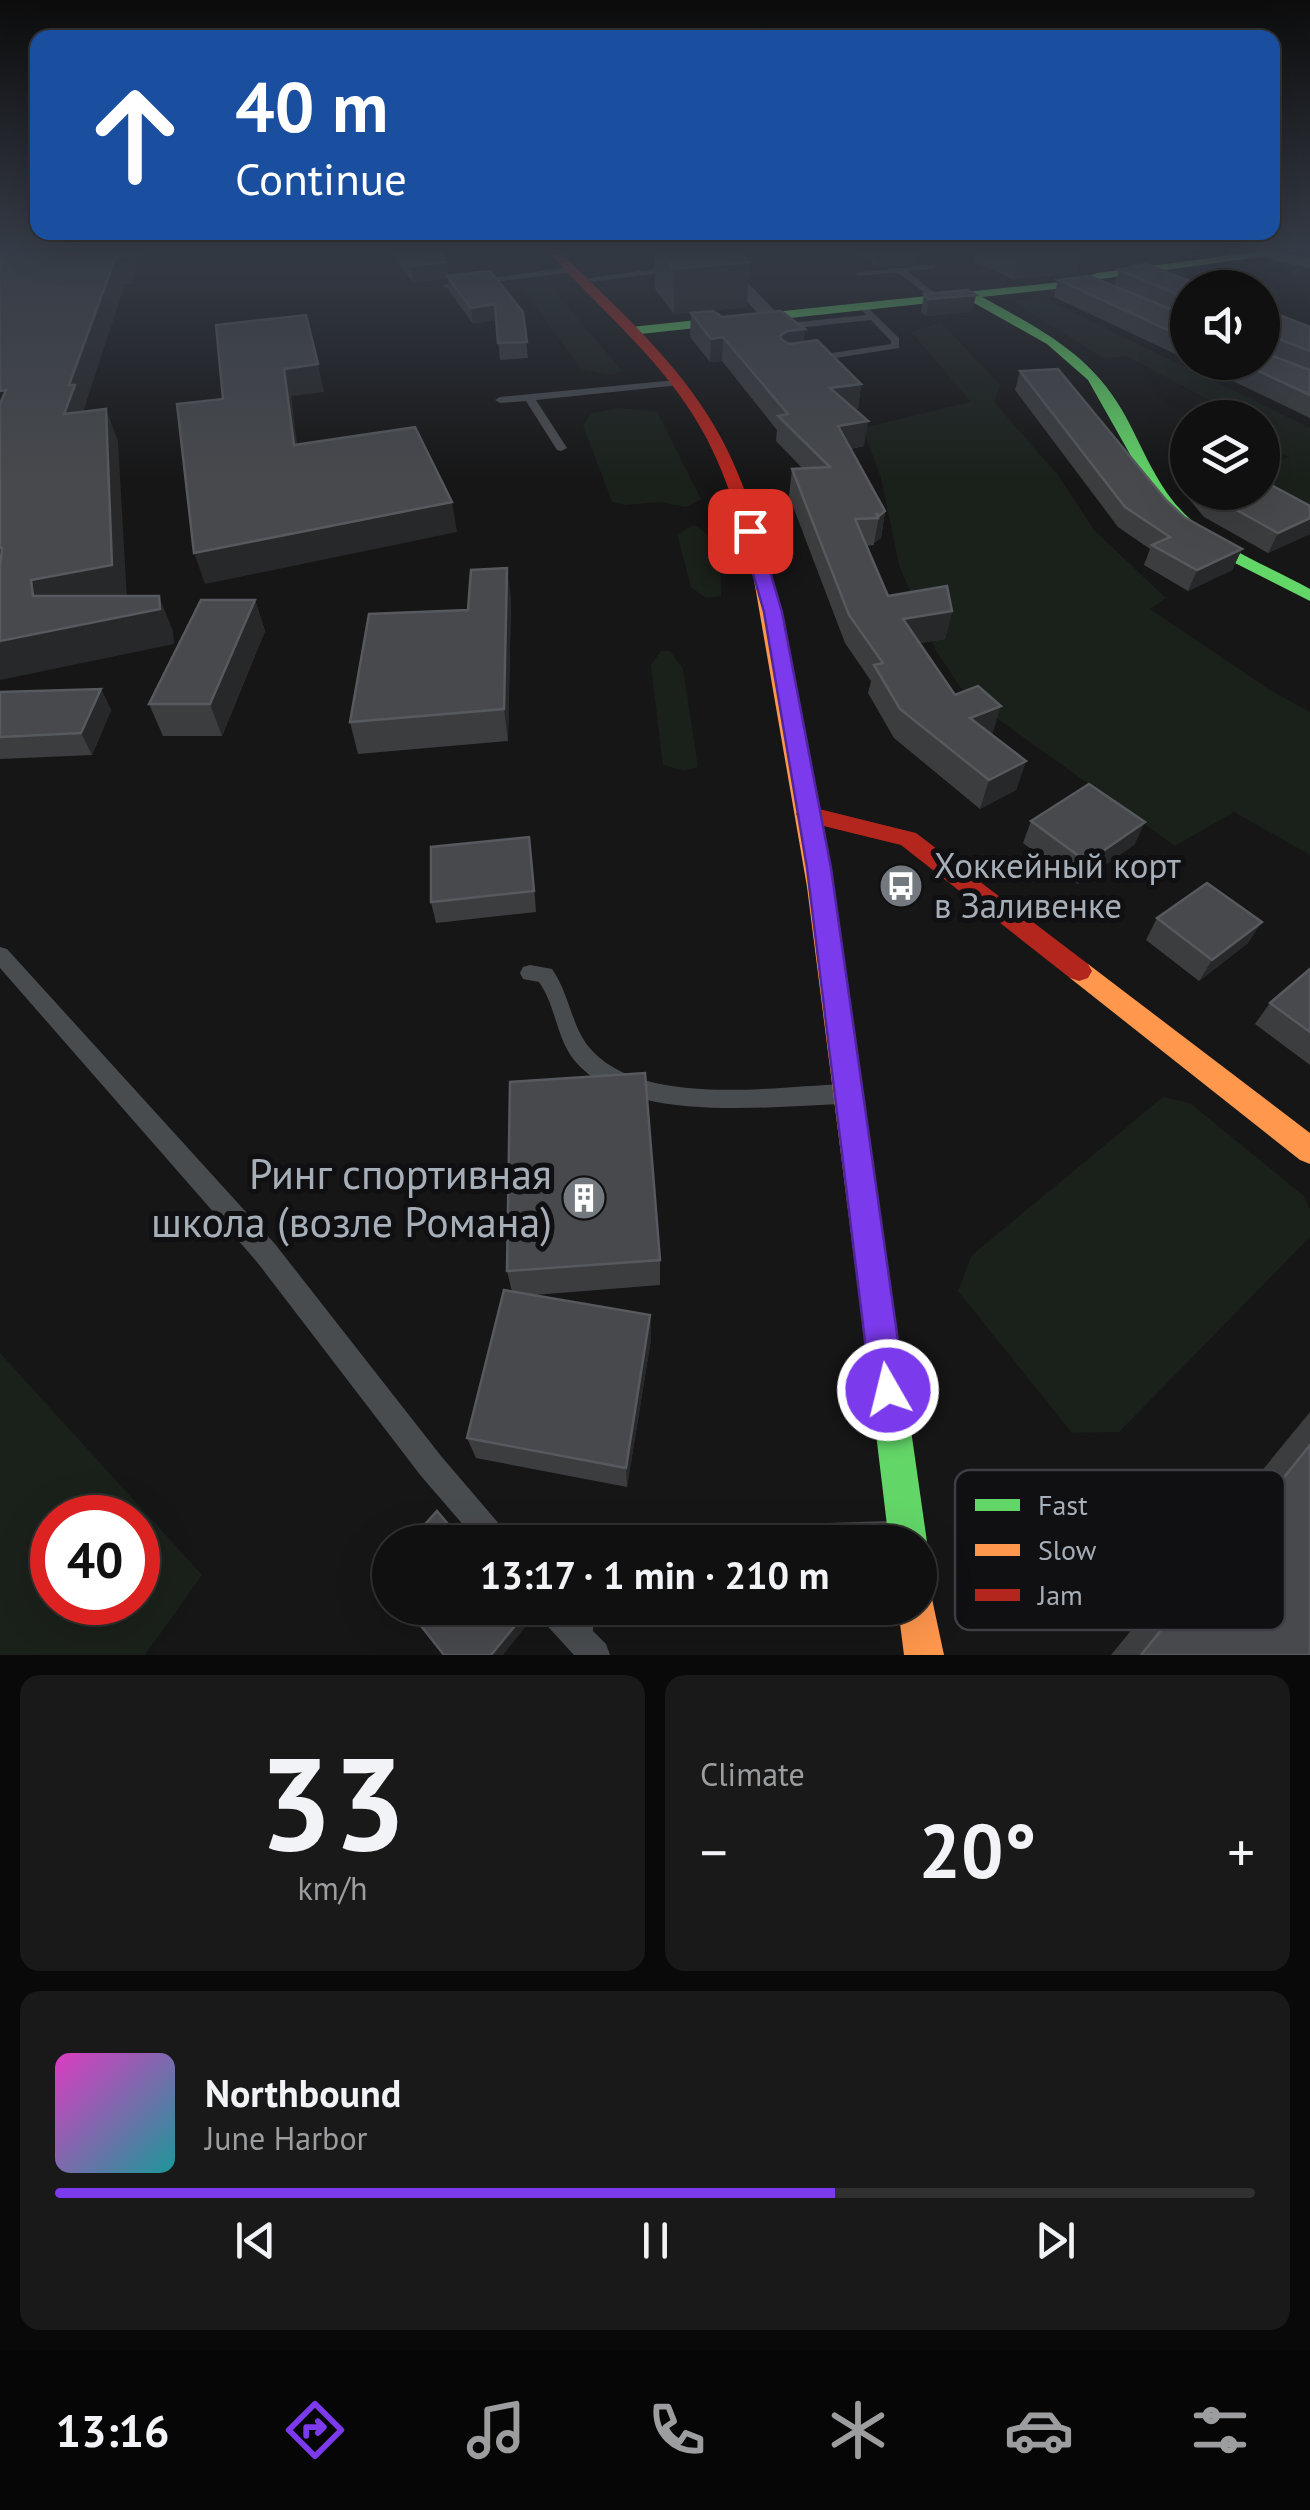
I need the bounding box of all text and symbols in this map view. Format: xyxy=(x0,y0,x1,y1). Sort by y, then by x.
text: 40 m xyxy=(235,61,388,151)
icon: ahead xyxy=(70,70,200,200)
text: Continue xyxy=(235,149,407,207)
map controls xyxy=(1170,270,1280,510)
button: sound xyxy=(1170,270,1280,380)
button: layers xyxy=(1170,400,1280,510)
pin xyxy=(708,489,793,574)
icon: arrive xyxy=(723,504,778,559)
place label: Хоккейный корт в Заливенке xyxy=(934,842,1181,928)
bus stop icon: Хоккейный корт в Заливенке xyxy=(878,863,924,909)
place label: Ринг спортивная школа (возле Романа) xyxy=(151,1146,552,1249)
building icon: Ринг спортивная школа (возле Романа) xyxy=(561,1175,607,1221)
position arrow xyxy=(836,1338,940,1442)
legend xyxy=(955,1470,1285,1630)
text: Fast xyxy=(1038,1486,1088,1523)
speed limit sign: 40 xyxy=(30,1495,160,1625)
text: Slow xyxy=(1038,1531,1097,1568)
text: 13:17 · 1 min · 210 m xyxy=(480,1550,829,1599)
text: Jam xyxy=(1037,1576,1083,1613)
text: 33 xyxy=(259,1718,406,1886)
text: Climate xyxy=(700,1753,805,1795)
text: 20° xyxy=(919,1802,1036,1899)
text: − xyxy=(700,1816,728,1887)
text: + xyxy=(1227,1816,1255,1887)
text: km/h xyxy=(297,1867,368,1909)
text: Northbound xyxy=(205,2068,401,2117)
text: June Harbor xyxy=(205,2117,367,2159)
icon: previous xyxy=(228,2213,283,2268)
icon: pause xyxy=(628,2213,683,2268)
icon: next xyxy=(1028,2213,1083,2268)
icon: directions xyxy=(280,2395,350,2465)
icon: music xyxy=(461,2395,531,2465)
icon: phone xyxy=(642,2395,712,2465)
icon: climate xyxy=(823,2395,893,2465)
icon: car xyxy=(1004,2395,1074,2465)
icon: filters xyxy=(1185,2395,1255,2465)
text: 13:16 xyxy=(55,2401,170,2459)

